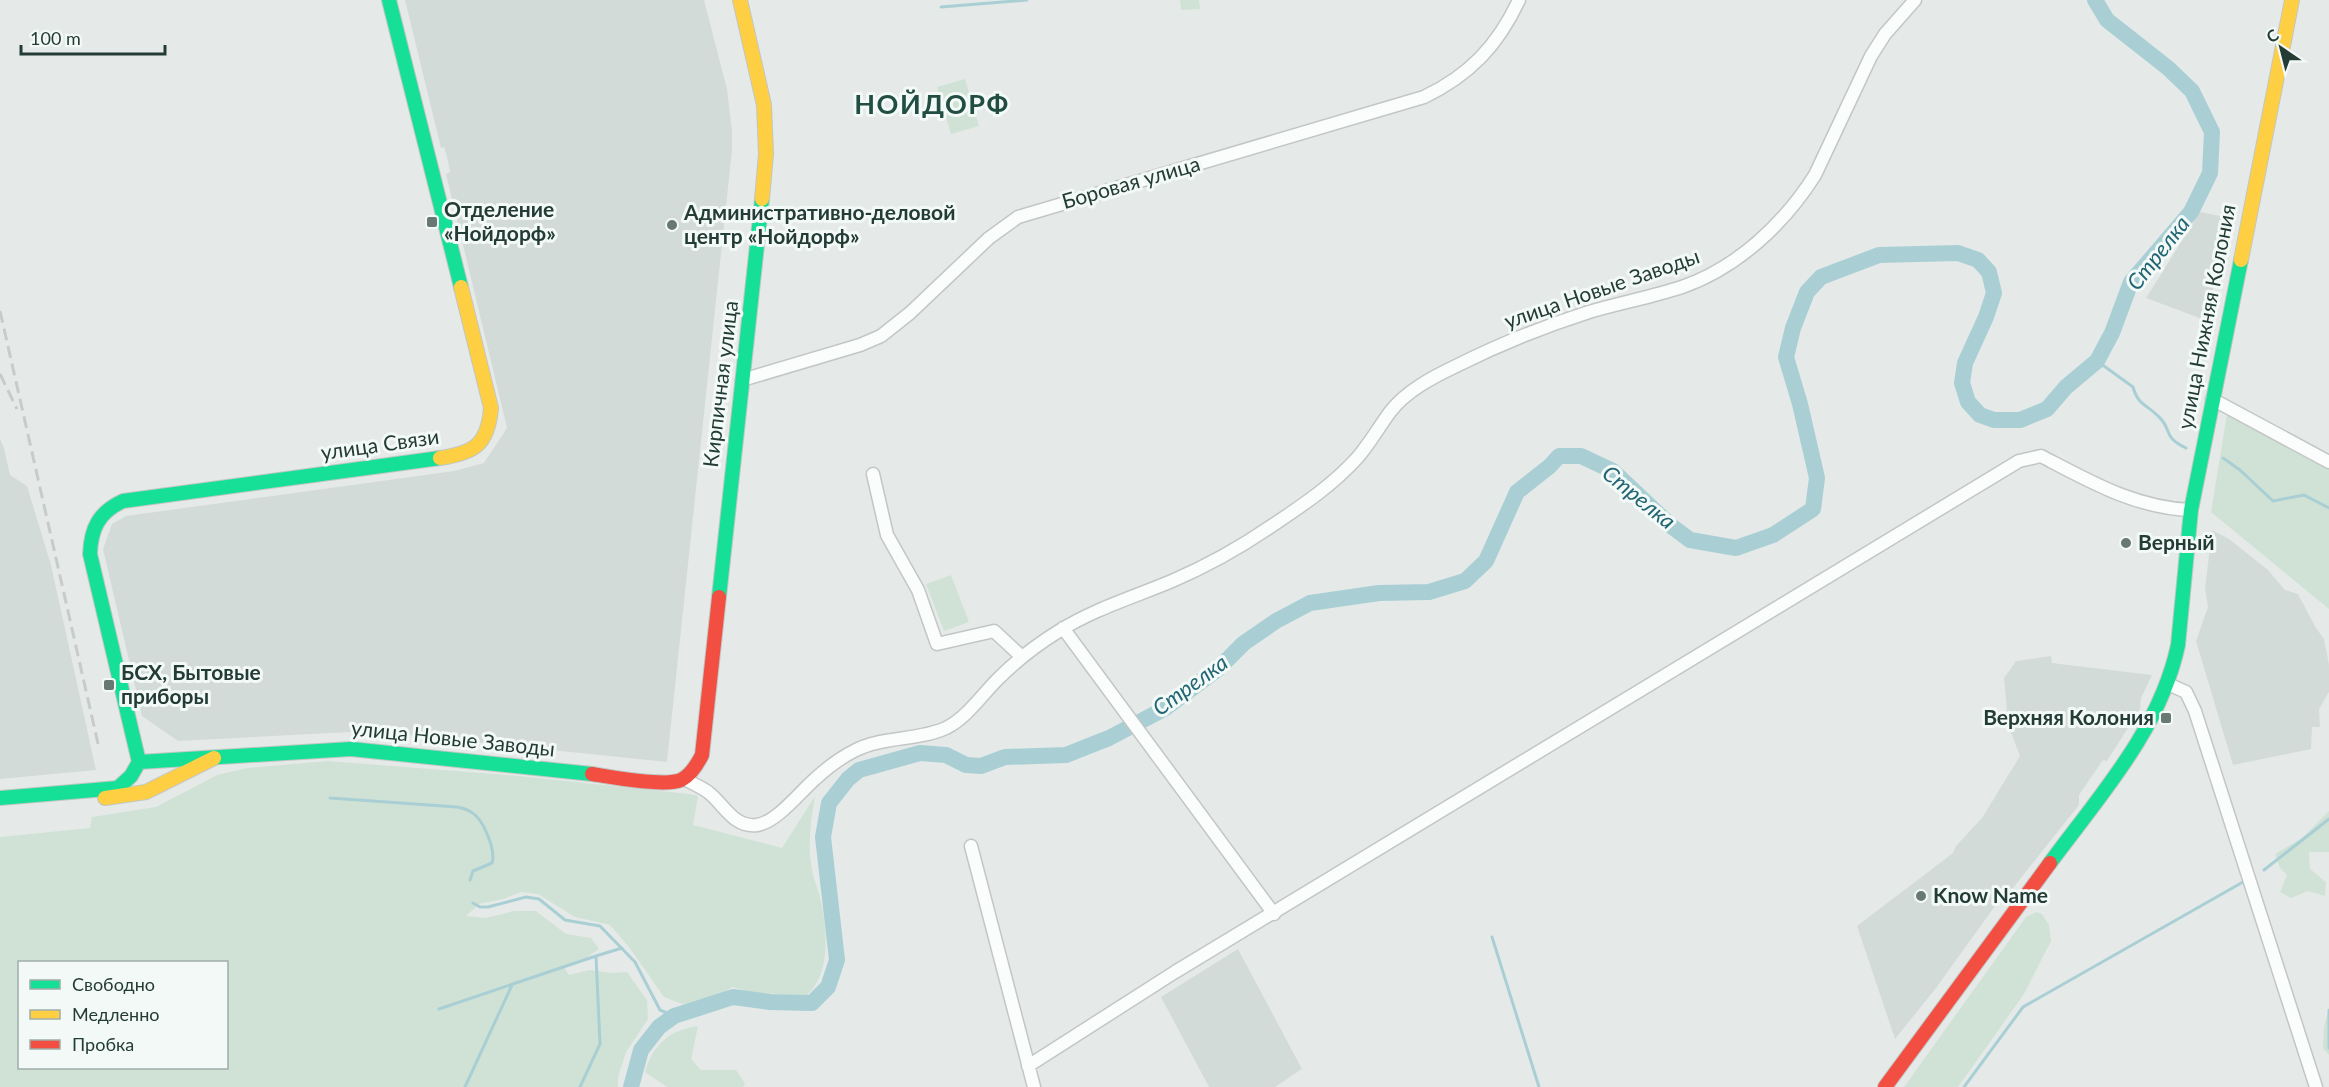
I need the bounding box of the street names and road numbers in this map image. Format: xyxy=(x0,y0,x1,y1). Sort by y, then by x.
street label: Боровая улица xyxy=(1059,150,1203,213)
street label: улица Нижняя Колония xyxy=(2171,202,2240,431)
street label: улица Новые Заводы xyxy=(1501,242,1702,333)
street label: Кирпичная улица xyxy=(697,299,742,469)
street label: улица Связи xyxy=(319,423,440,464)
street label: улица Новые Заводы xyxy=(350,714,556,761)

